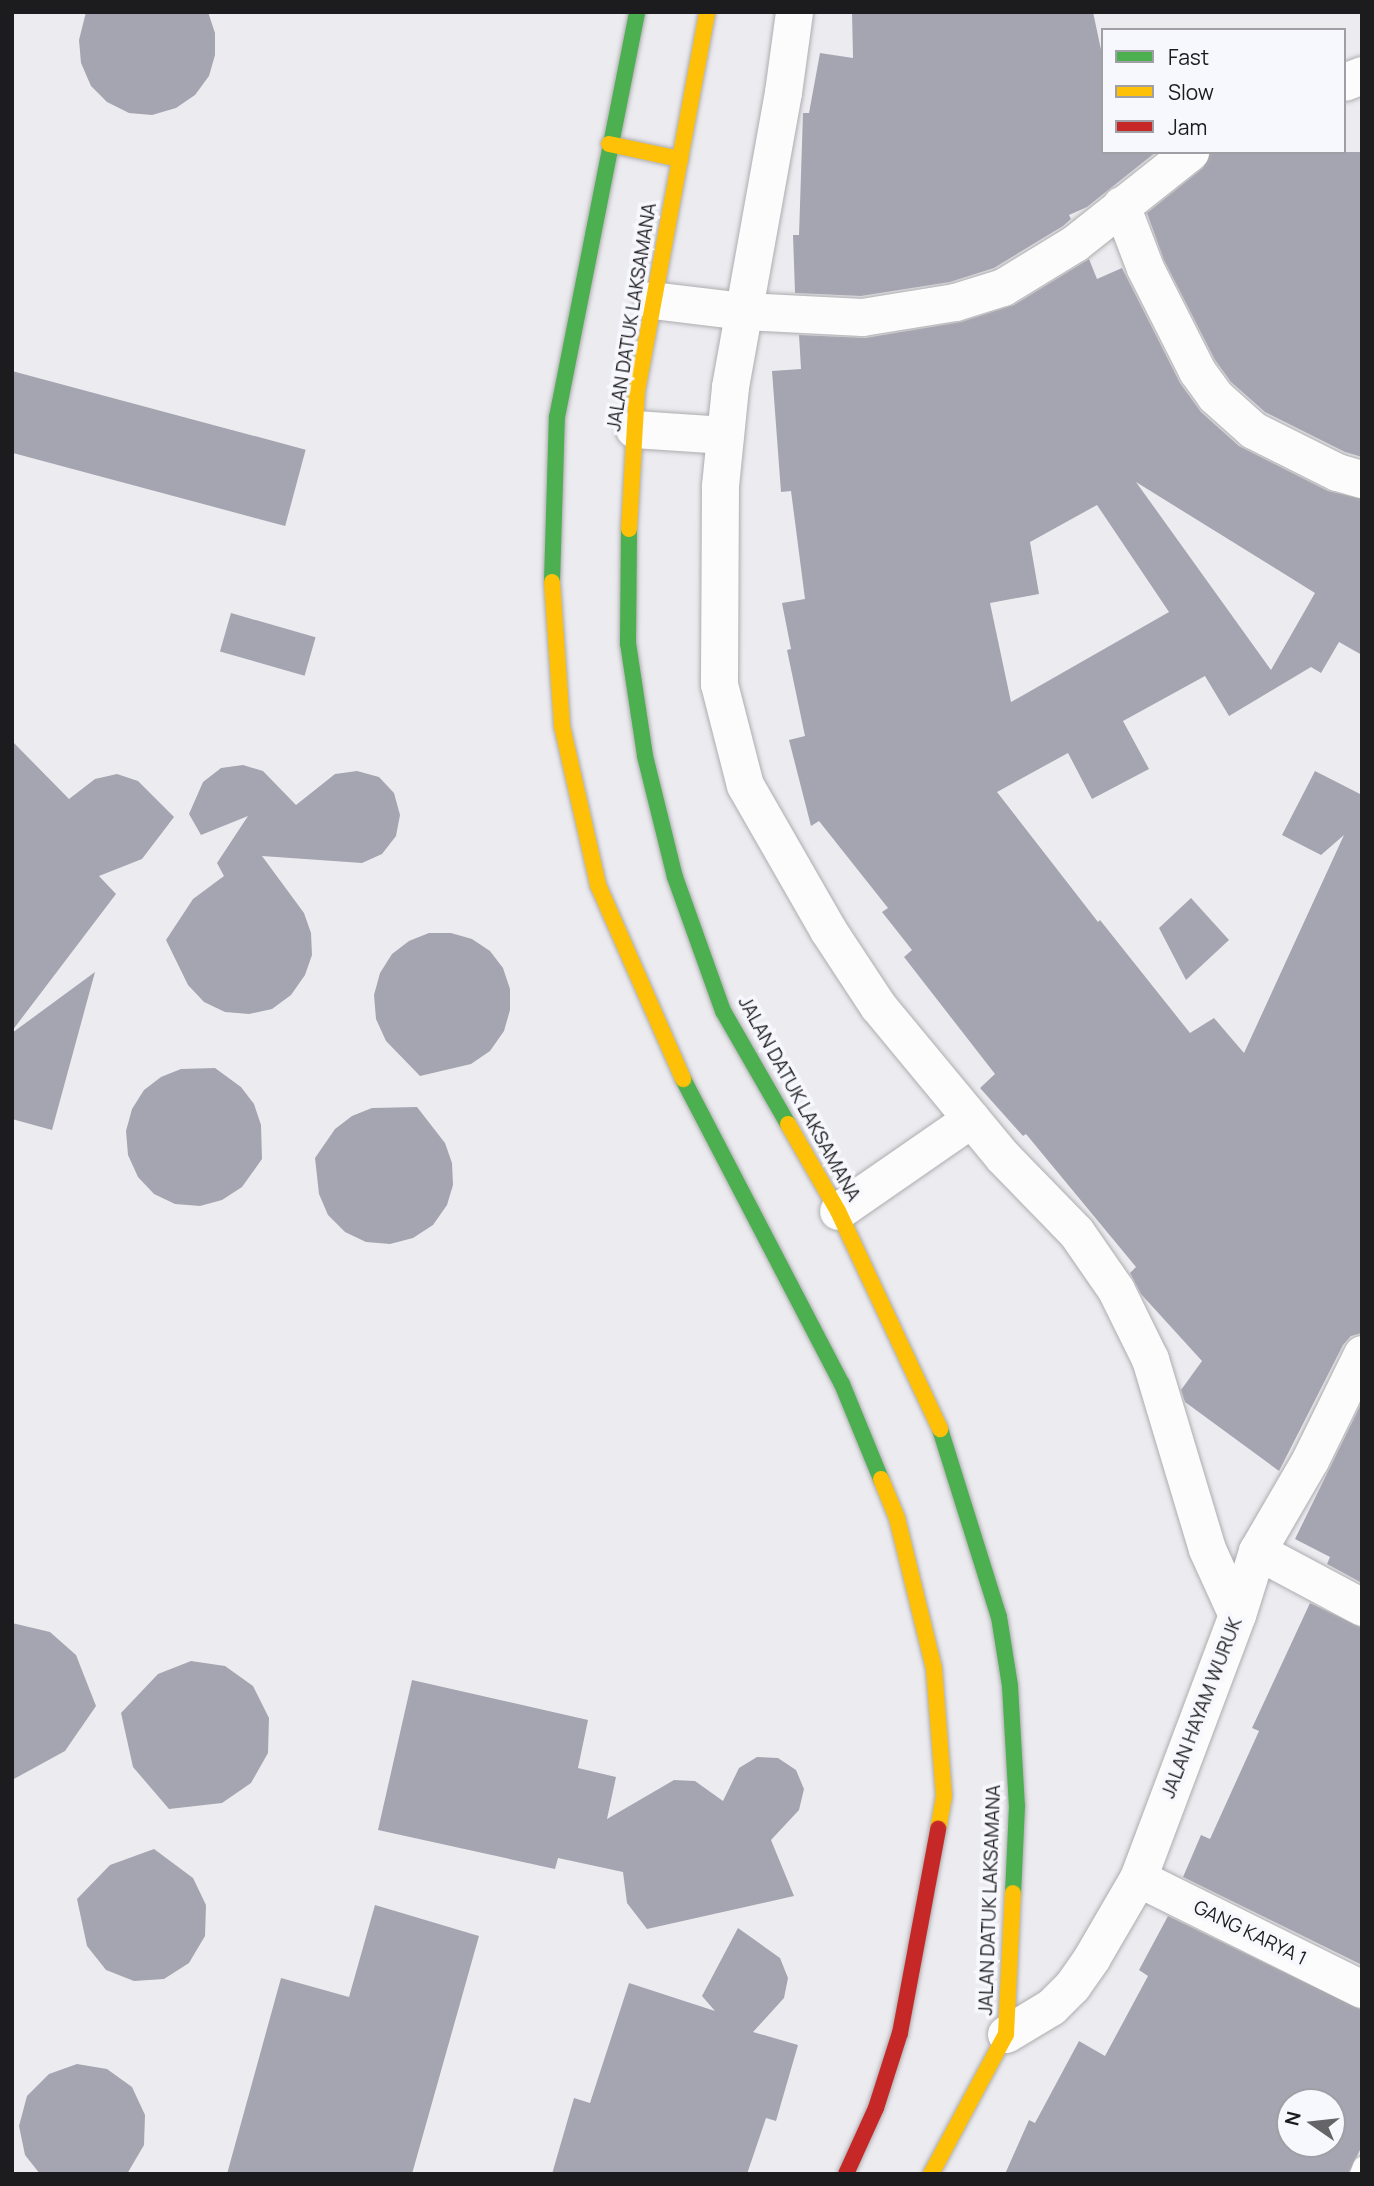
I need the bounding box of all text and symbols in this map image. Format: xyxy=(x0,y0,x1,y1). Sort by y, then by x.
legend xyxy=(1101,28,1346,154)
text: Fast xyxy=(1168,43,1209,71)
text: Slow xyxy=(1168,78,1214,106)
text: Jam xyxy=(1168,113,1207,141)
street label: JALAN DATUK LAKSAMANA xyxy=(603,201,661,433)
street label: JALAN DATUK LAKSAMANA xyxy=(733,992,865,1206)
street label: JALAN HAYAM WURUK xyxy=(1157,1614,1247,1802)
street label: JALAN DATUK LAKSAMANA xyxy=(975,1784,1005,2016)
street label: GANG KARYA 1 xyxy=(1190,1896,1310,1970)
north arrow xyxy=(1276,2088,1346,2158)
text: N xyxy=(1278,2109,1307,2128)

